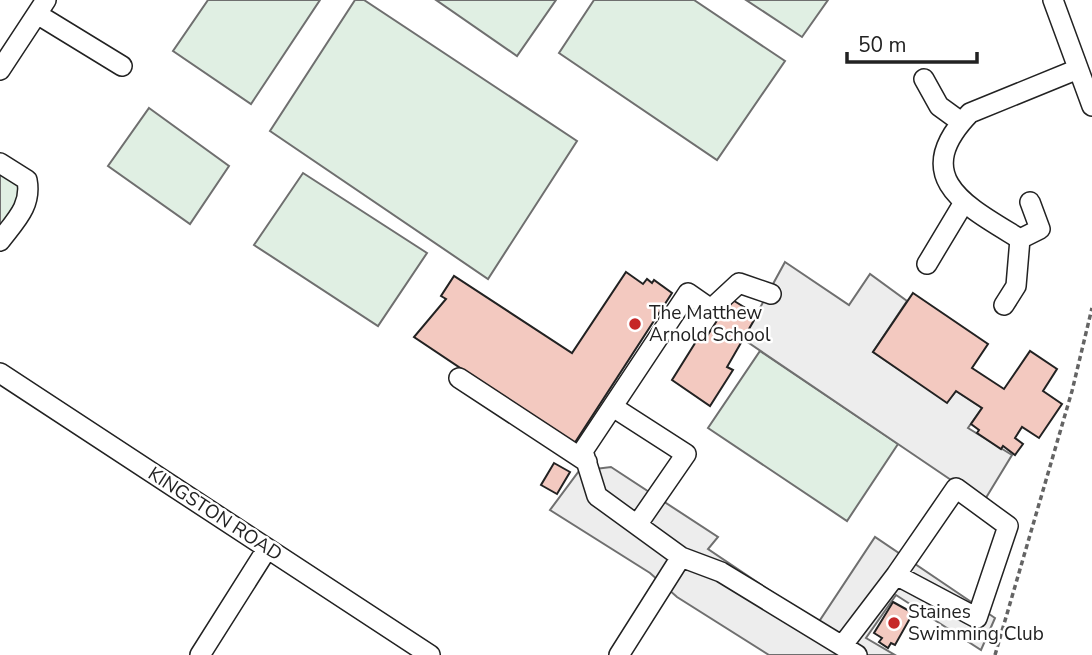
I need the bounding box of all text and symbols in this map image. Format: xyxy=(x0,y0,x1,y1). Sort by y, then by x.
scale bar xyxy=(847,21,976,65)
text: 50 m xyxy=(858,31,907,59)
place label: The Matthew Arnold School xyxy=(649,300,771,348)
marker: The Matthew Arnold School xyxy=(627,316,643,332)
street label: KINGSTON ROAD xyxy=(143,461,287,567)
place label: Staines Swimming Club xyxy=(908,599,1044,647)
marker: Staines Swimming Club xyxy=(886,615,902,631)

